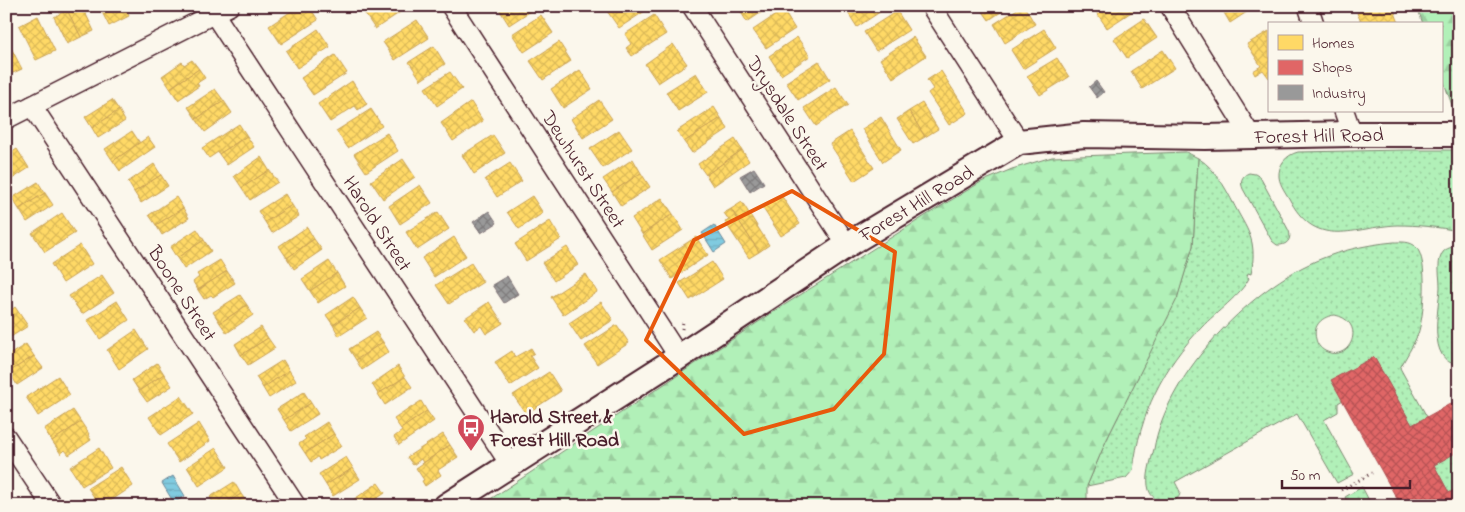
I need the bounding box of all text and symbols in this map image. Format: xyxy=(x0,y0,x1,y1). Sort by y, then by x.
legend xyxy=(1268,22,1442,112)
text: Homes xyxy=(1312,33,1355,55)
street label: Drysdale Street xyxy=(737,50,834,178)
text: Shops xyxy=(1312,57,1352,79)
text: Industry xyxy=(1312,83,1366,106)
street label: Dewhurst Street xyxy=(532,105,631,235)
street label: Forest Hill Road xyxy=(1253,122,1384,153)
street label: Forest Hill Road xyxy=(854,159,980,251)
street label: Harold Street xyxy=(334,171,418,278)
street label: Boone Street xyxy=(139,240,223,348)
place label: Harold Street & Forest Hill Road xyxy=(489,404,620,456)
bus stop icon: Harold Street & Forest Hill Road xyxy=(456,413,486,452)
scale bar xyxy=(1282,457,1410,489)
text: 50 m xyxy=(1290,465,1321,487)

